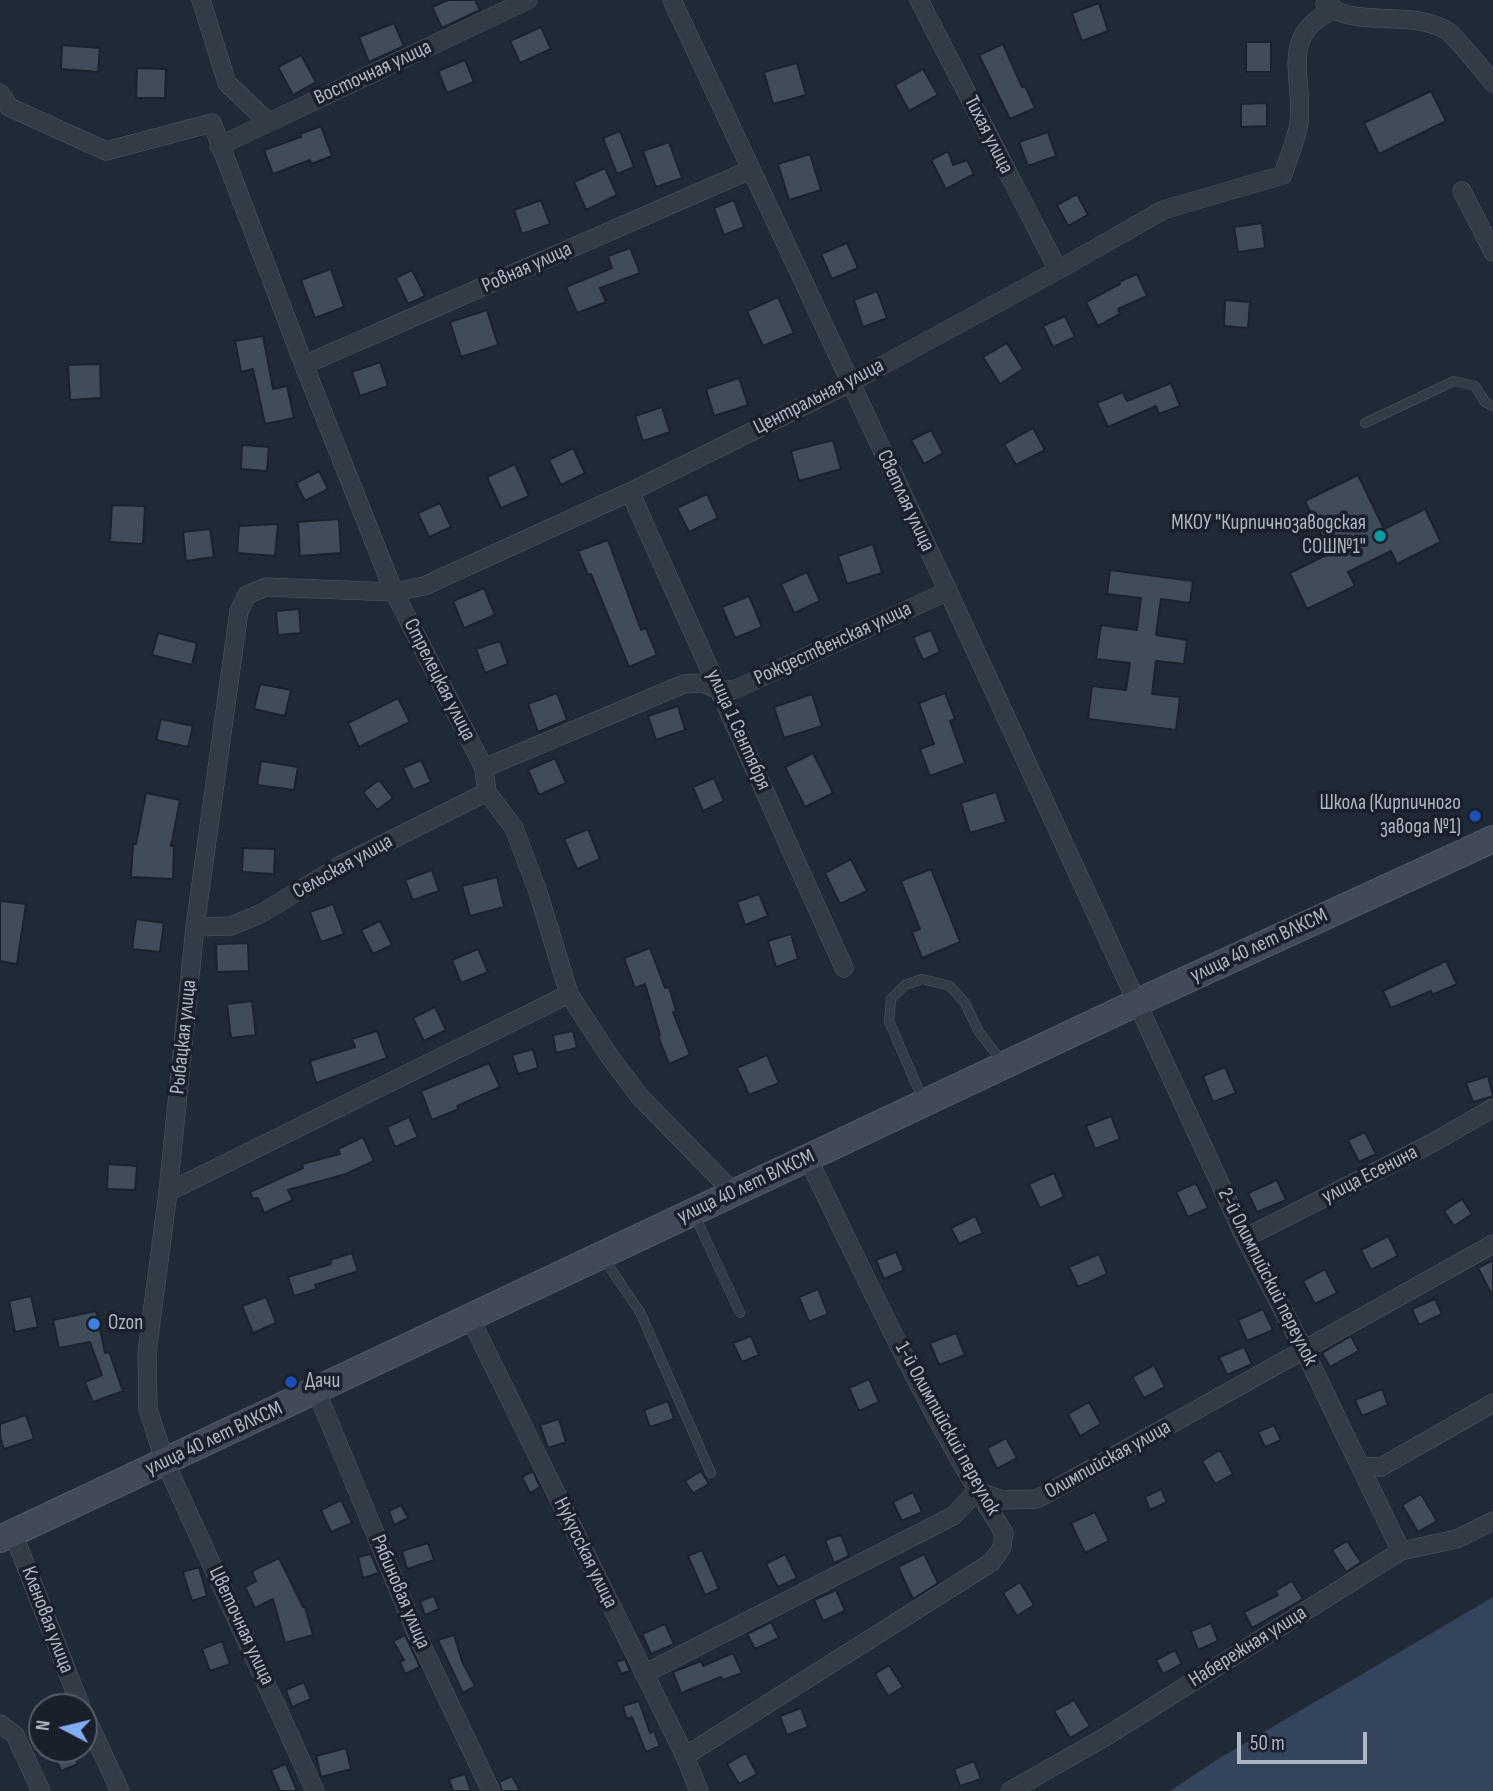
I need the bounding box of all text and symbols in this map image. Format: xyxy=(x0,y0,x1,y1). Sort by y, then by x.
street label: Восточная улица xyxy=(310,35,436,111)
street label: Тихая улица xyxy=(958,92,1018,178)
street label: Ровная улица xyxy=(478,237,576,299)
street label: Центральная улица xyxy=(750,353,888,441)
street label: Светлая улица xyxy=(871,446,939,556)
place label: МКОУ "Кирпичнозаводская СОШ№1" xyxy=(1171,511,1366,561)
marker: МКОУ "Кирпичнозаводская СОШ№1" xyxy=(1372,528,1388,544)
street label: Рождественская улица xyxy=(750,597,916,691)
street label: Стрелецкая улица xyxy=(397,615,481,745)
street label: улица 1 Сентября xyxy=(700,666,776,794)
place label: Школа (Кирпичного завода №1) xyxy=(1320,791,1461,841)
marker: Школа (Кирпичного завода №1) xyxy=(1467,808,1483,824)
street label: Сельская улица xyxy=(289,829,397,905)
street label: улица 40 лет ВЛКСМ xyxy=(1186,903,1332,989)
street label: Рыбацкая улица xyxy=(165,979,203,1095)
street label: улица Есенина xyxy=(1318,1140,1422,1210)
street label: улица 40 лет ВЛКСМ xyxy=(673,1144,819,1230)
street label: 2-й Олимпийский переулок xyxy=(1211,1184,1323,1370)
place label: Ozon xyxy=(108,1311,143,1337)
marker: Ozon xyxy=(86,1316,102,1332)
street label: 1-й Олимпийский переулок xyxy=(889,1338,1005,1520)
place label: Дачи xyxy=(305,1369,340,1395)
marker: Дачи xyxy=(283,1374,299,1390)
street label: улица 40 лет ВЛКСМ xyxy=(141,1396,287,1482)
street label: Олимпийская улица xyxy=(1041,1415,1175,1505)
street label: Нукусская улица xyxy=(547,1494,623,1612)
street label: Рябиновая улица xyxy=(365,1531,435,1653)
street label: Кленовая улица xyxy=(15,1563,79,1677)
street label: Цветочная улица xyxy=(203,1563,279,1689)
street label: Набережная улица xyxy=(1185,1601,1311,1693)
north arrow xyxy=(28,1693,98,1763)
scale bar xyxy=(1241,1718,1370,1762)
text: N xyxy=(32,1719,56,1732)
text: 50 m xyxy=(1250,1731,1285,1756)

